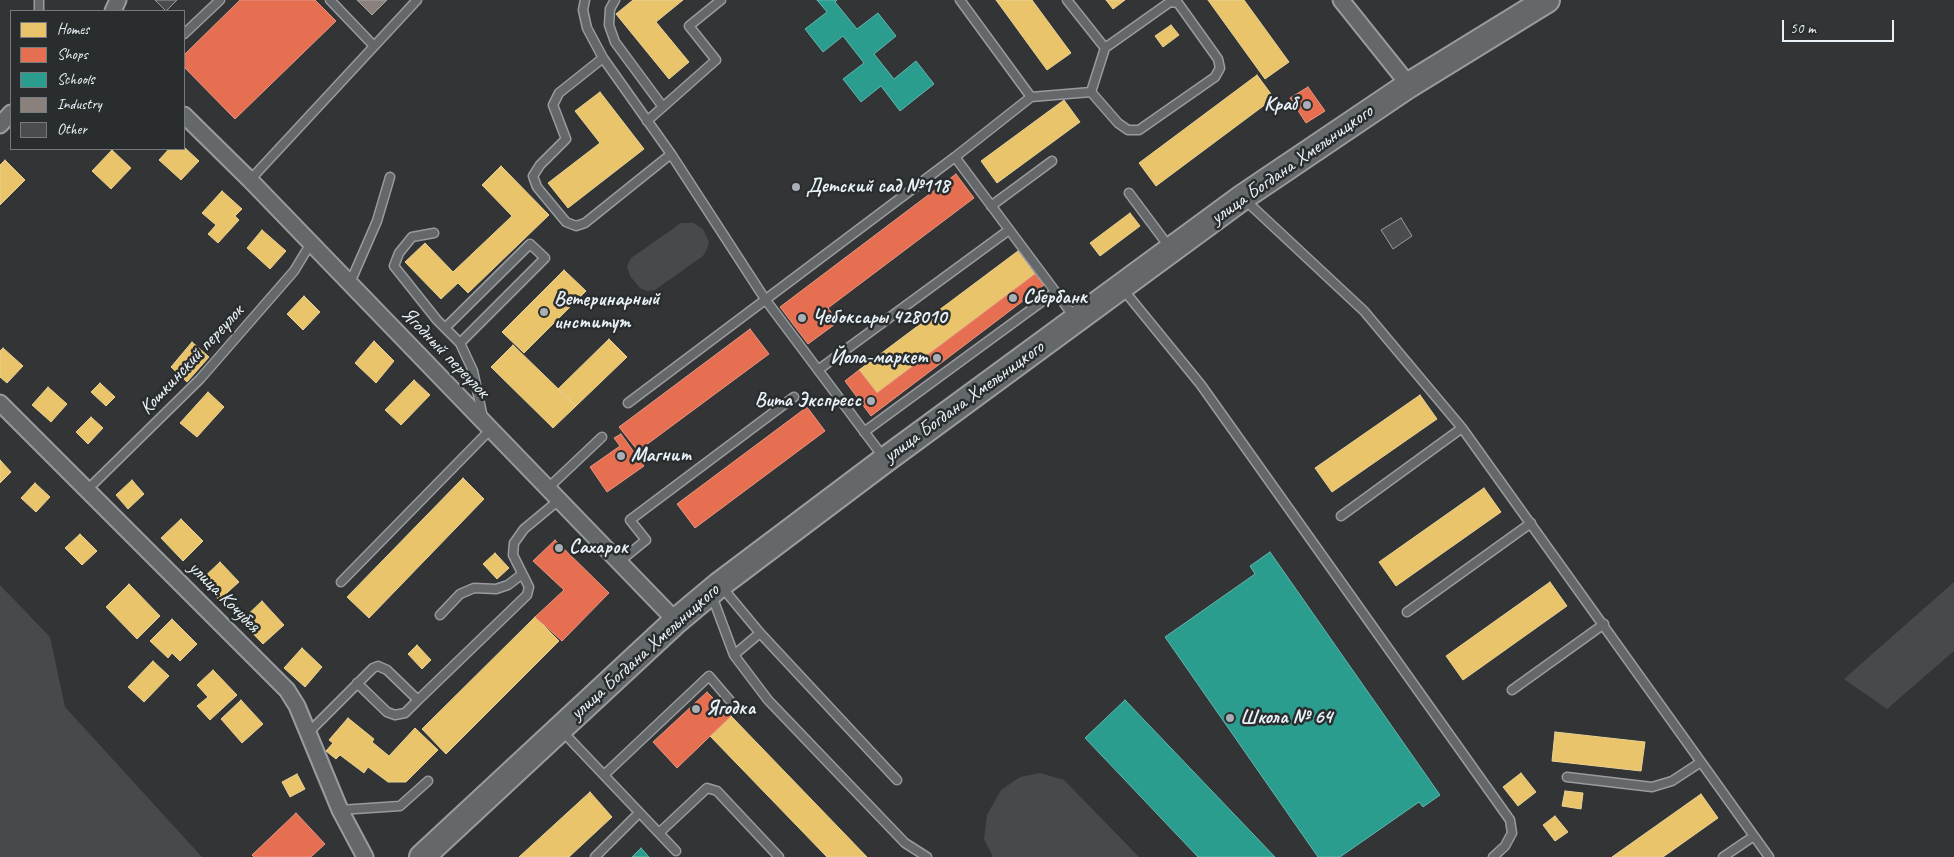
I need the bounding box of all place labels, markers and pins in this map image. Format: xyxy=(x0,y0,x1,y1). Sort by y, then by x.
place label: Краб xyxy=(1264,93,1297,117)
marker: Краб xyxy=(1301,99,1313,111)
place label: Детский сад №118 xyxy=(806,175,949,199)
marker: Детский сад №118 xyxy=(790,181,802,193)
place label: Сбербанк xyxy=(1023,286,1087,310)
place label: Ветеринарный институт xyxy=(554,288,659,335)
marker: Сбербанк xyxy=(1007,292,1019,304)
marker: Ветеринарный институт xyxy=(538,306,550,318)
place label: Чебоксары 428010 xyxy=(812,306,947,330)
marker: Чебоксары 428010 xyxy=(796,312,808,324)
place label: Йола-маркет xyxy=(830,346,927,370)
marker: Йола-маркет xyxy=(931,352,943,364)
place label: Вита Экспресс xyxy=(755,389,861,413)
marker: Вита Экспресс xyxy=(865,395,877,407)
place label: Магнит xyxy=(631,444,691,468)
marker: Магнит xyxy=(615,450,627,462)
place label: Сахарок xyxy=(569,536,628,560)
marker: Сахарок xyxy=(553,542,565,554)
place label: Ягодка xyxy=(706,697,755,721)
marker: Ягодка xyxy=(690,703,702,715)
place label: Школа № 64 xyxy=(1240,706,1332,730)
marker: Школа № 64 xyxy=(1224,712,1236,724)

